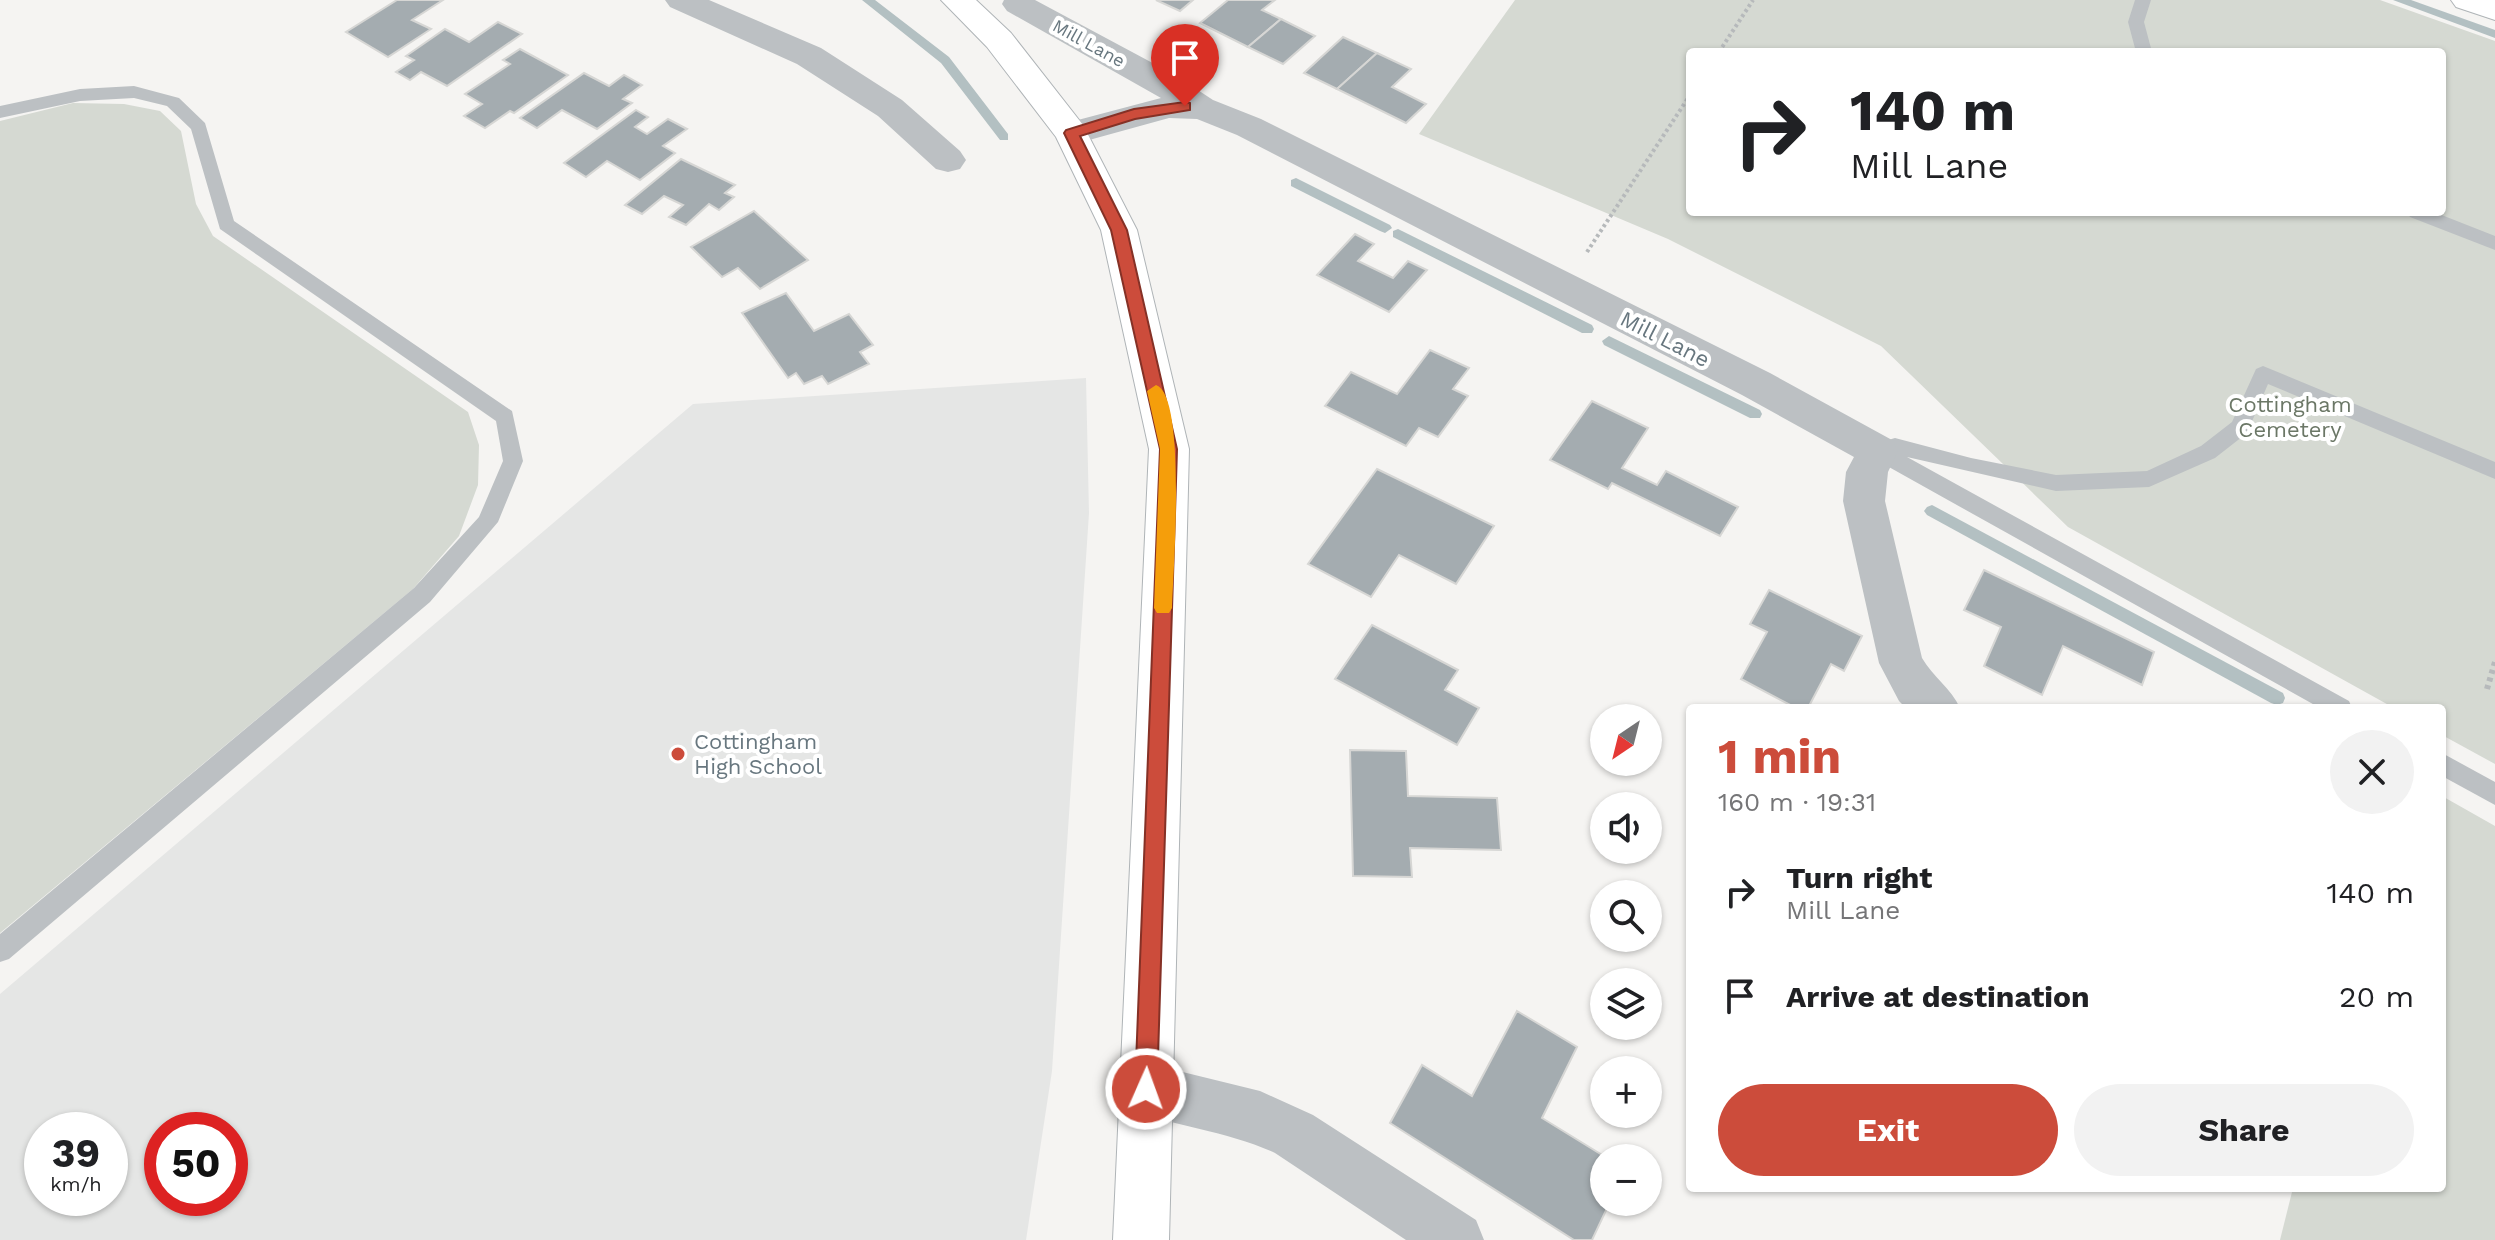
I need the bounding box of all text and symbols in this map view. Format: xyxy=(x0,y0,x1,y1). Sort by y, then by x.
street label: Mill Lane xyxy=(1049,15,1129,71)
pin xyxy=(1151,24,1219,106)
icon: arrive xyxy=(1163,36,1207,80)
text: 140 m xyxy=(1850,78,2015,144)
icon: right xyxy=(1718,80,1822,184)
text: Mill Lane xyxy=(1850,145,2008,187)
street label: Mill Lane xyxy=(1616,306,1714,372)
park label: Cottingham Cemetery xyxy=(2228,392,2352,442)
north arrow xyxy=(1590,704,1662,776)
map controls xyxy=(1590,704,1662,1216)
text: 1 min xyxy=(1718,728,1841,785)
place label: Cottingham High School xyxy=(694,729,822,779)
button: close xyxy=(2330,730,2414,814)
marker: Cottingham High School xyxy=(669,745,687,763)
text: 160 m · 19:31 xyxy=(1718,787,1876,817)
button: sound xyxy=(1590,792,1662,864)
text: Turn right xyxy=(1786,860,1932,895)
icon: right xyxy=(1718,870,1762,914)
text: 140 m xyxy=(2326,875,2414,910)
button: search xyxy=(1590,880,1662,952)
text: Mill Lane xyxy=(1786,895,1900,925)
button: layers xyxy=(1590,968,1662,1040)
icon: arrive xyxy=(1718,974,1762,1018)
text: Arrive at destination xyxy=(1786,979,2090,1014)
text: 20 m xyxy=(2339,979,2414,1014)
position arrow xyxy=(1104,1047,1188,1131)
button: + xyxy=(1590,1056,1662,1128)
button: Exit xyxy=(1718,1084,2058,1176)
button: Share xyxy=(2074,1084,2414,1176)
speed limit sign: 50 xyxy=(144,1112,248,1216)
text: 39 xyxy=(52,1130,100,1177)
button: − xyxy=(1590,1144,1662,1216)
text: km/h xyxy=(50,1172,102,1196)

